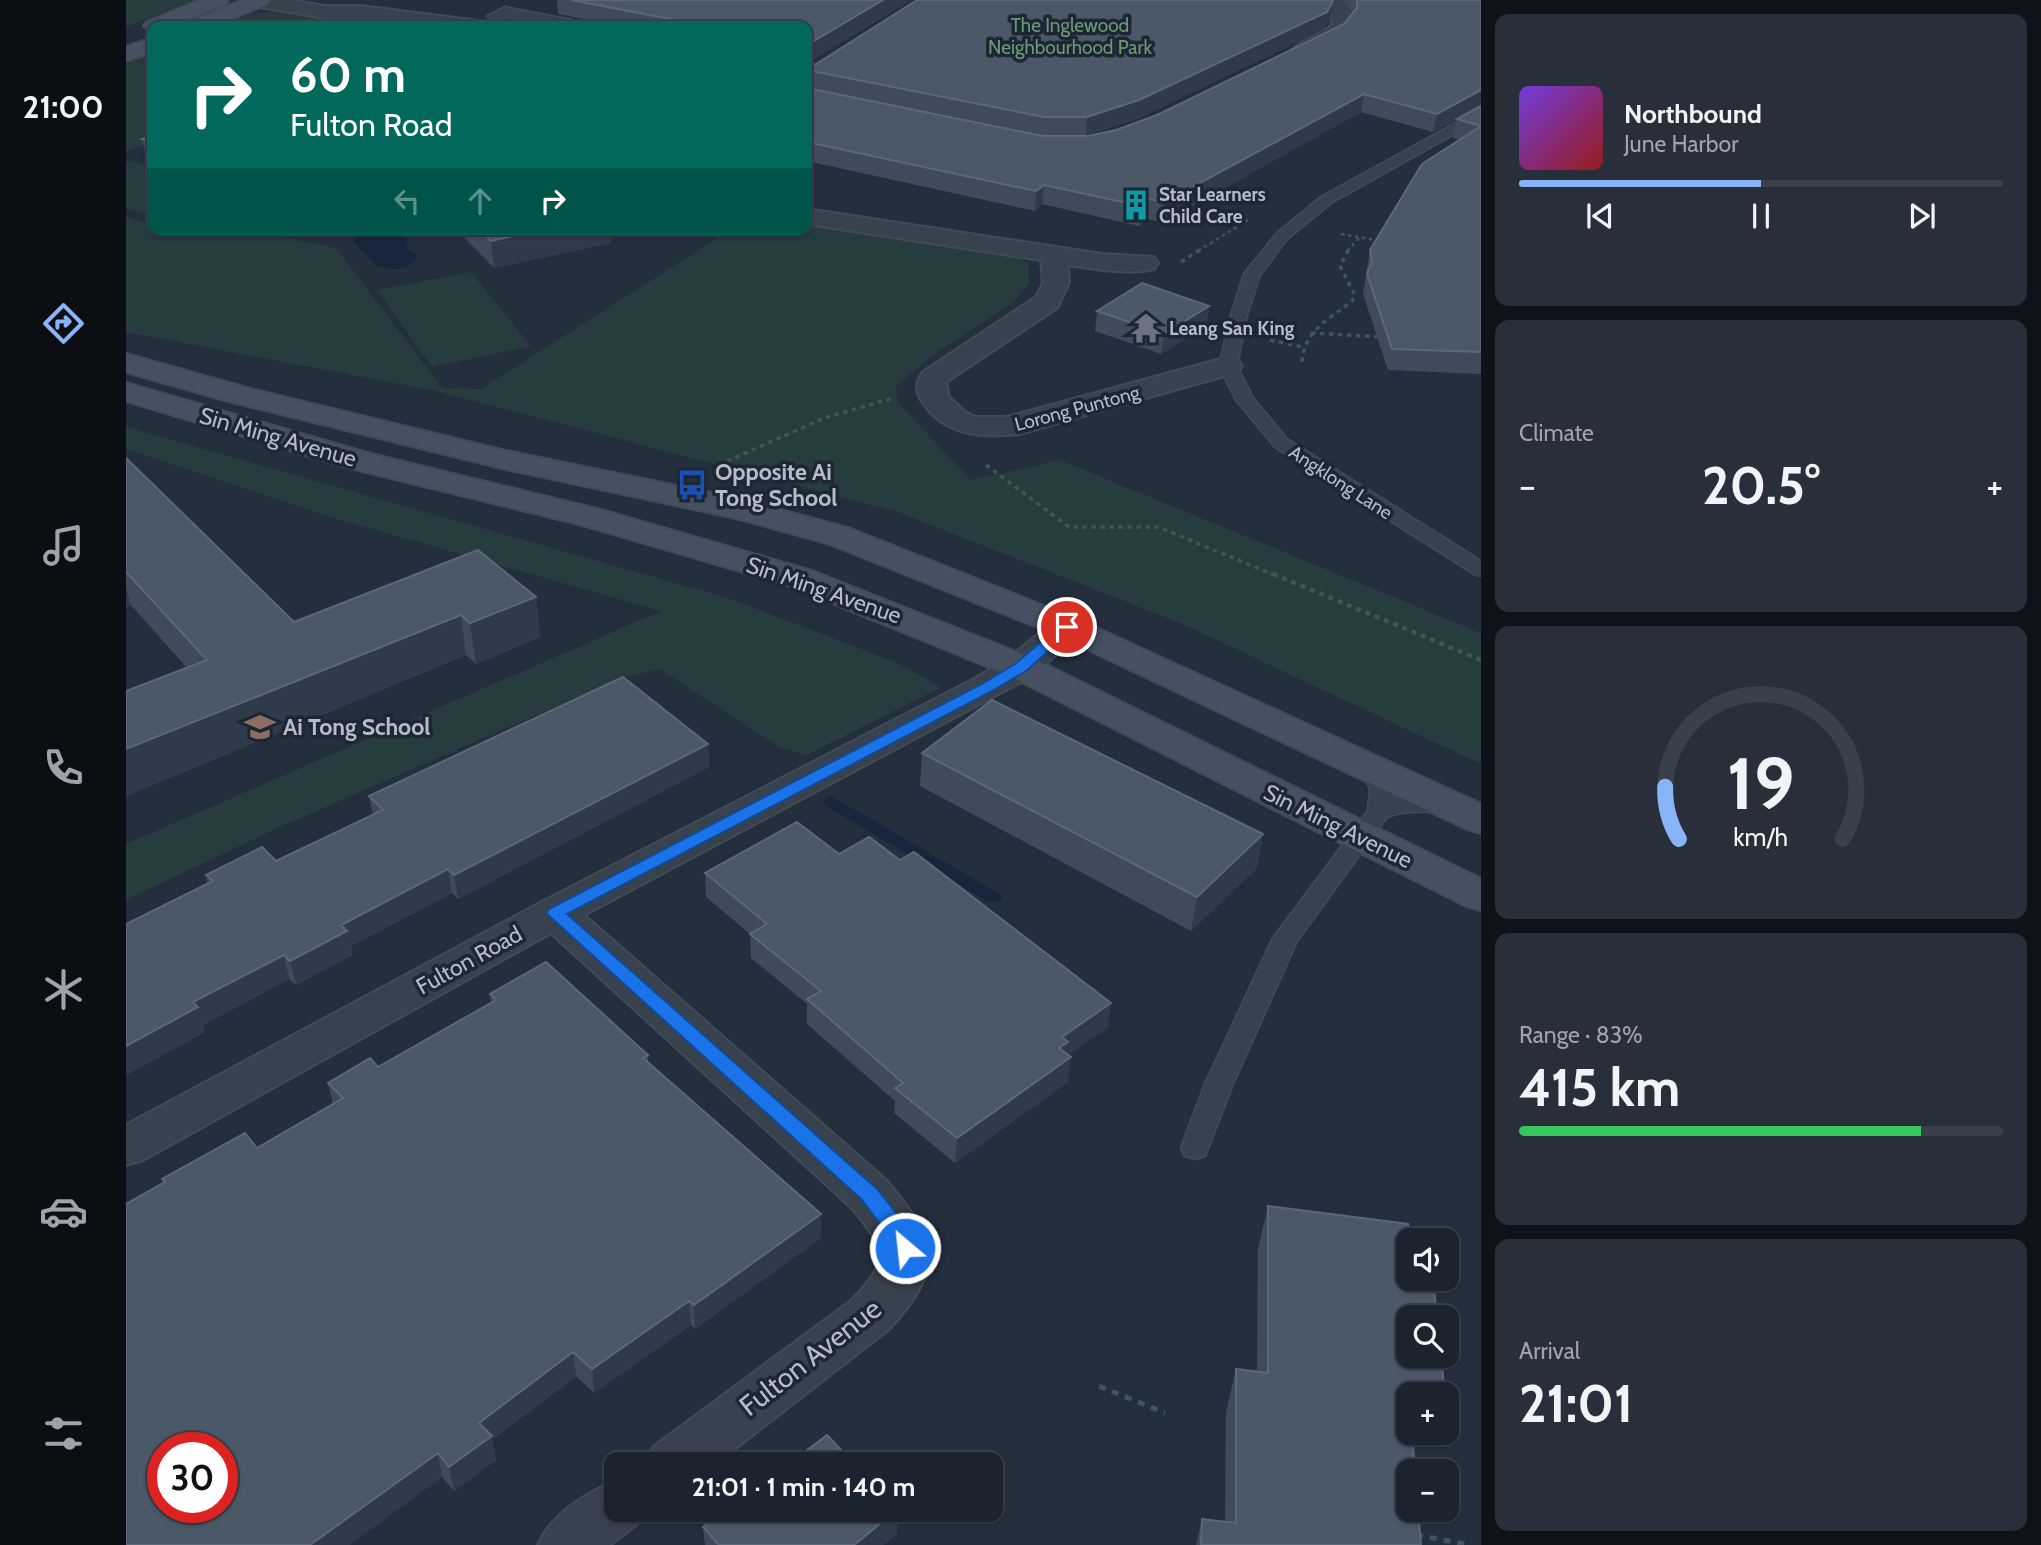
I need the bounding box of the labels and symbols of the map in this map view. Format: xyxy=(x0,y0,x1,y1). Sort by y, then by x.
park label: The Inglewood Neighbourhood Park xyxy=(988,14,1152,59)
place label: Star Learners Child Care xyxy=(1159,183,1266,228)
building icon: Star Learners Child Care xyxy=(1119,188,1153,222)
temple icon: Leang San King xyxy=(1129,311,1163,345)
place label: Leang San King xyxy=(1169,317,1295,340)
street label: Lorong Puntong xyxy=(1012,381,1143,436)
street label: Sin Ming Avenue xyxy=(196,401,360,473)
street label: Angklong Lane xyxy=(1285,441,1397,524)
place label: Opposite Ai Tong School xyxy=(715,458,837,512)
bus stop icon: Opposite Ai Tong School xyxy=(675,468,709,502)
street label: Sin Ming Avenue xyxy=(743,550,905,630)
pin xyxy=(1037,597,1097,657)
school or university icon: Ai Tong School xyxy=(243,710,277,744)
place label: Ai Tong School xyxy=(283,713,430,741)
street label: Sin Ming Avenue xyxy=(1259,778,1417,874)
street label: Fulton Road xyxy=(411,919,527,1001)
position arrow xyxy=(868,1211,942,1285)
street label: Fulton Avenue xyxy=(732,1291,888,1423)
speed limit sign: 30 xyxy=(147,1432,238,1523)

